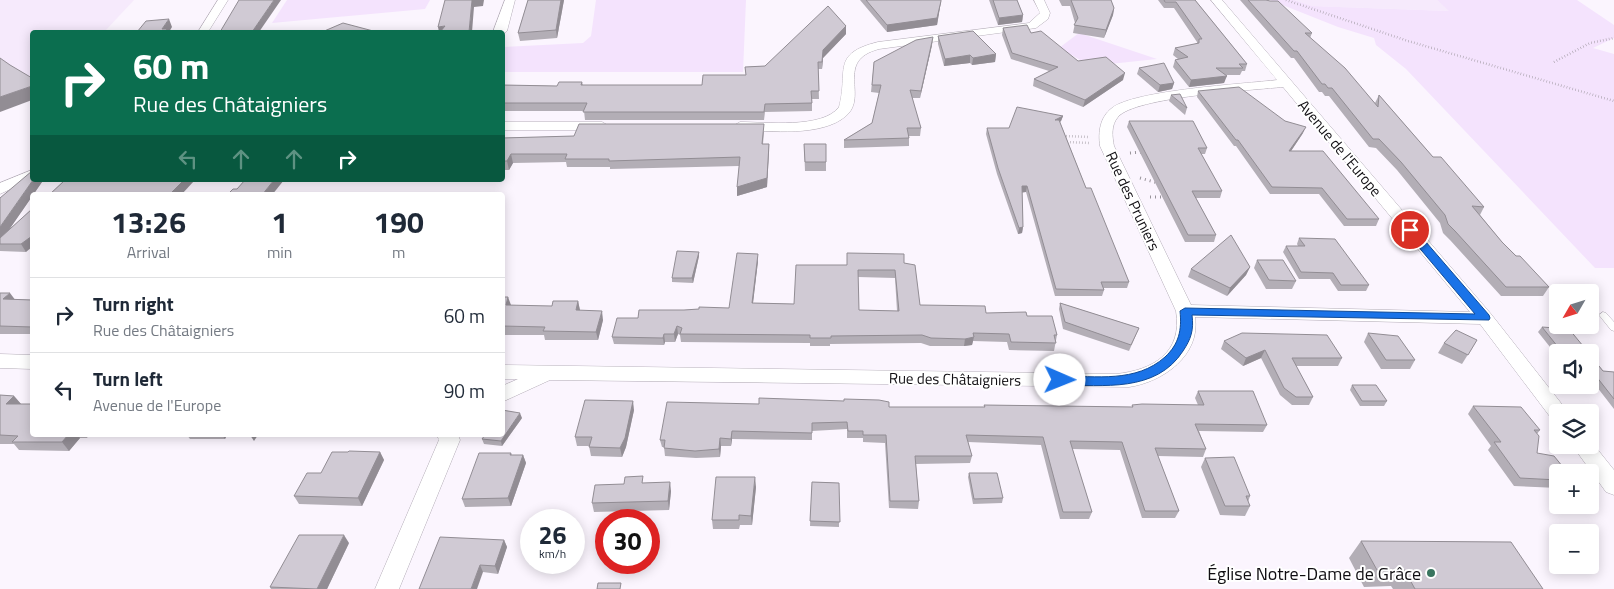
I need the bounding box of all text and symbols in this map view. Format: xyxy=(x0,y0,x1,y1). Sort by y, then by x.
text: 60 m xyxy=(133,39,209,93)
icon: right xyxy=(50,50,115,115)
text: Rue des Châtaigniers xyxy=(133,87,327,121)
street label: Avenue de l'Europe xyxy=(1293,95,1387,201)
icon: left xyxy=(174,145,202,173)
icon: ahead xyxy=(227,145,255,173)
icon: ahead xyxy=(280,145,308,173)
icon: right xyxy=(333,145,361,173)
street label: Rue des Pruniers xyxy=(1100,148,1166,254)
text: 13:26 xyxy=(111,199,186,245)
text: 1 xyxy=(271,199,288,245)
text: 190 xyxy=(374,199,424,245)
pin xyxy=(1389,209,1431,251)
icon: arrive xyxy=(1396,216,1424,244)
text: Arrival xyxy=(127,240,170,264)
text: min xyxy=(267,240,292,264)
text: m xyxy=(392,240,405,264)
north arrow xyxy=(1549,284,1599,334)
map controls xyxy=(1549,284,1599,574)
text: Turn right xyxy=(93,289,174,318)
icon: right xyxy=(50,301,78,329)
text: 60 m xyxy=(444,301,485,330)
text: Rue des Châtaigniers xyxy=(93,318,234,342)
button: sound xyxy=(1549,344,1599,394)
position arrow xyxy=(1033,353,1085,405)
text: Turn left xyxy=(93,364,163,393)
street label: Rue des Châtaigniers xyxy=(889,366,1021,392)
icon: left xyxy=(50,376,78,404)
text: 90 m xyxy=(444,376,485,405)
text: Avenue de l'Europe xyxy=(93,393,221,417)
button: layers xyxy=(1549,404,1599,454)
button: + xyxy=(1549,464,1599,514)
speed limit sign: 30 xyxy=(595,509,660,574)
text: 26 xyxy=(538,516,567,554)
button: − xyxy=(1549,524,1599,574)
text: km/h xyxy=(539,544,566,563)
place label: Église Notre-Dame de Grâce xyxy=(1207,560,1421,587)
marker: Église Notre-Dame de Grâce xyxy=(1425,567,1437,579)

